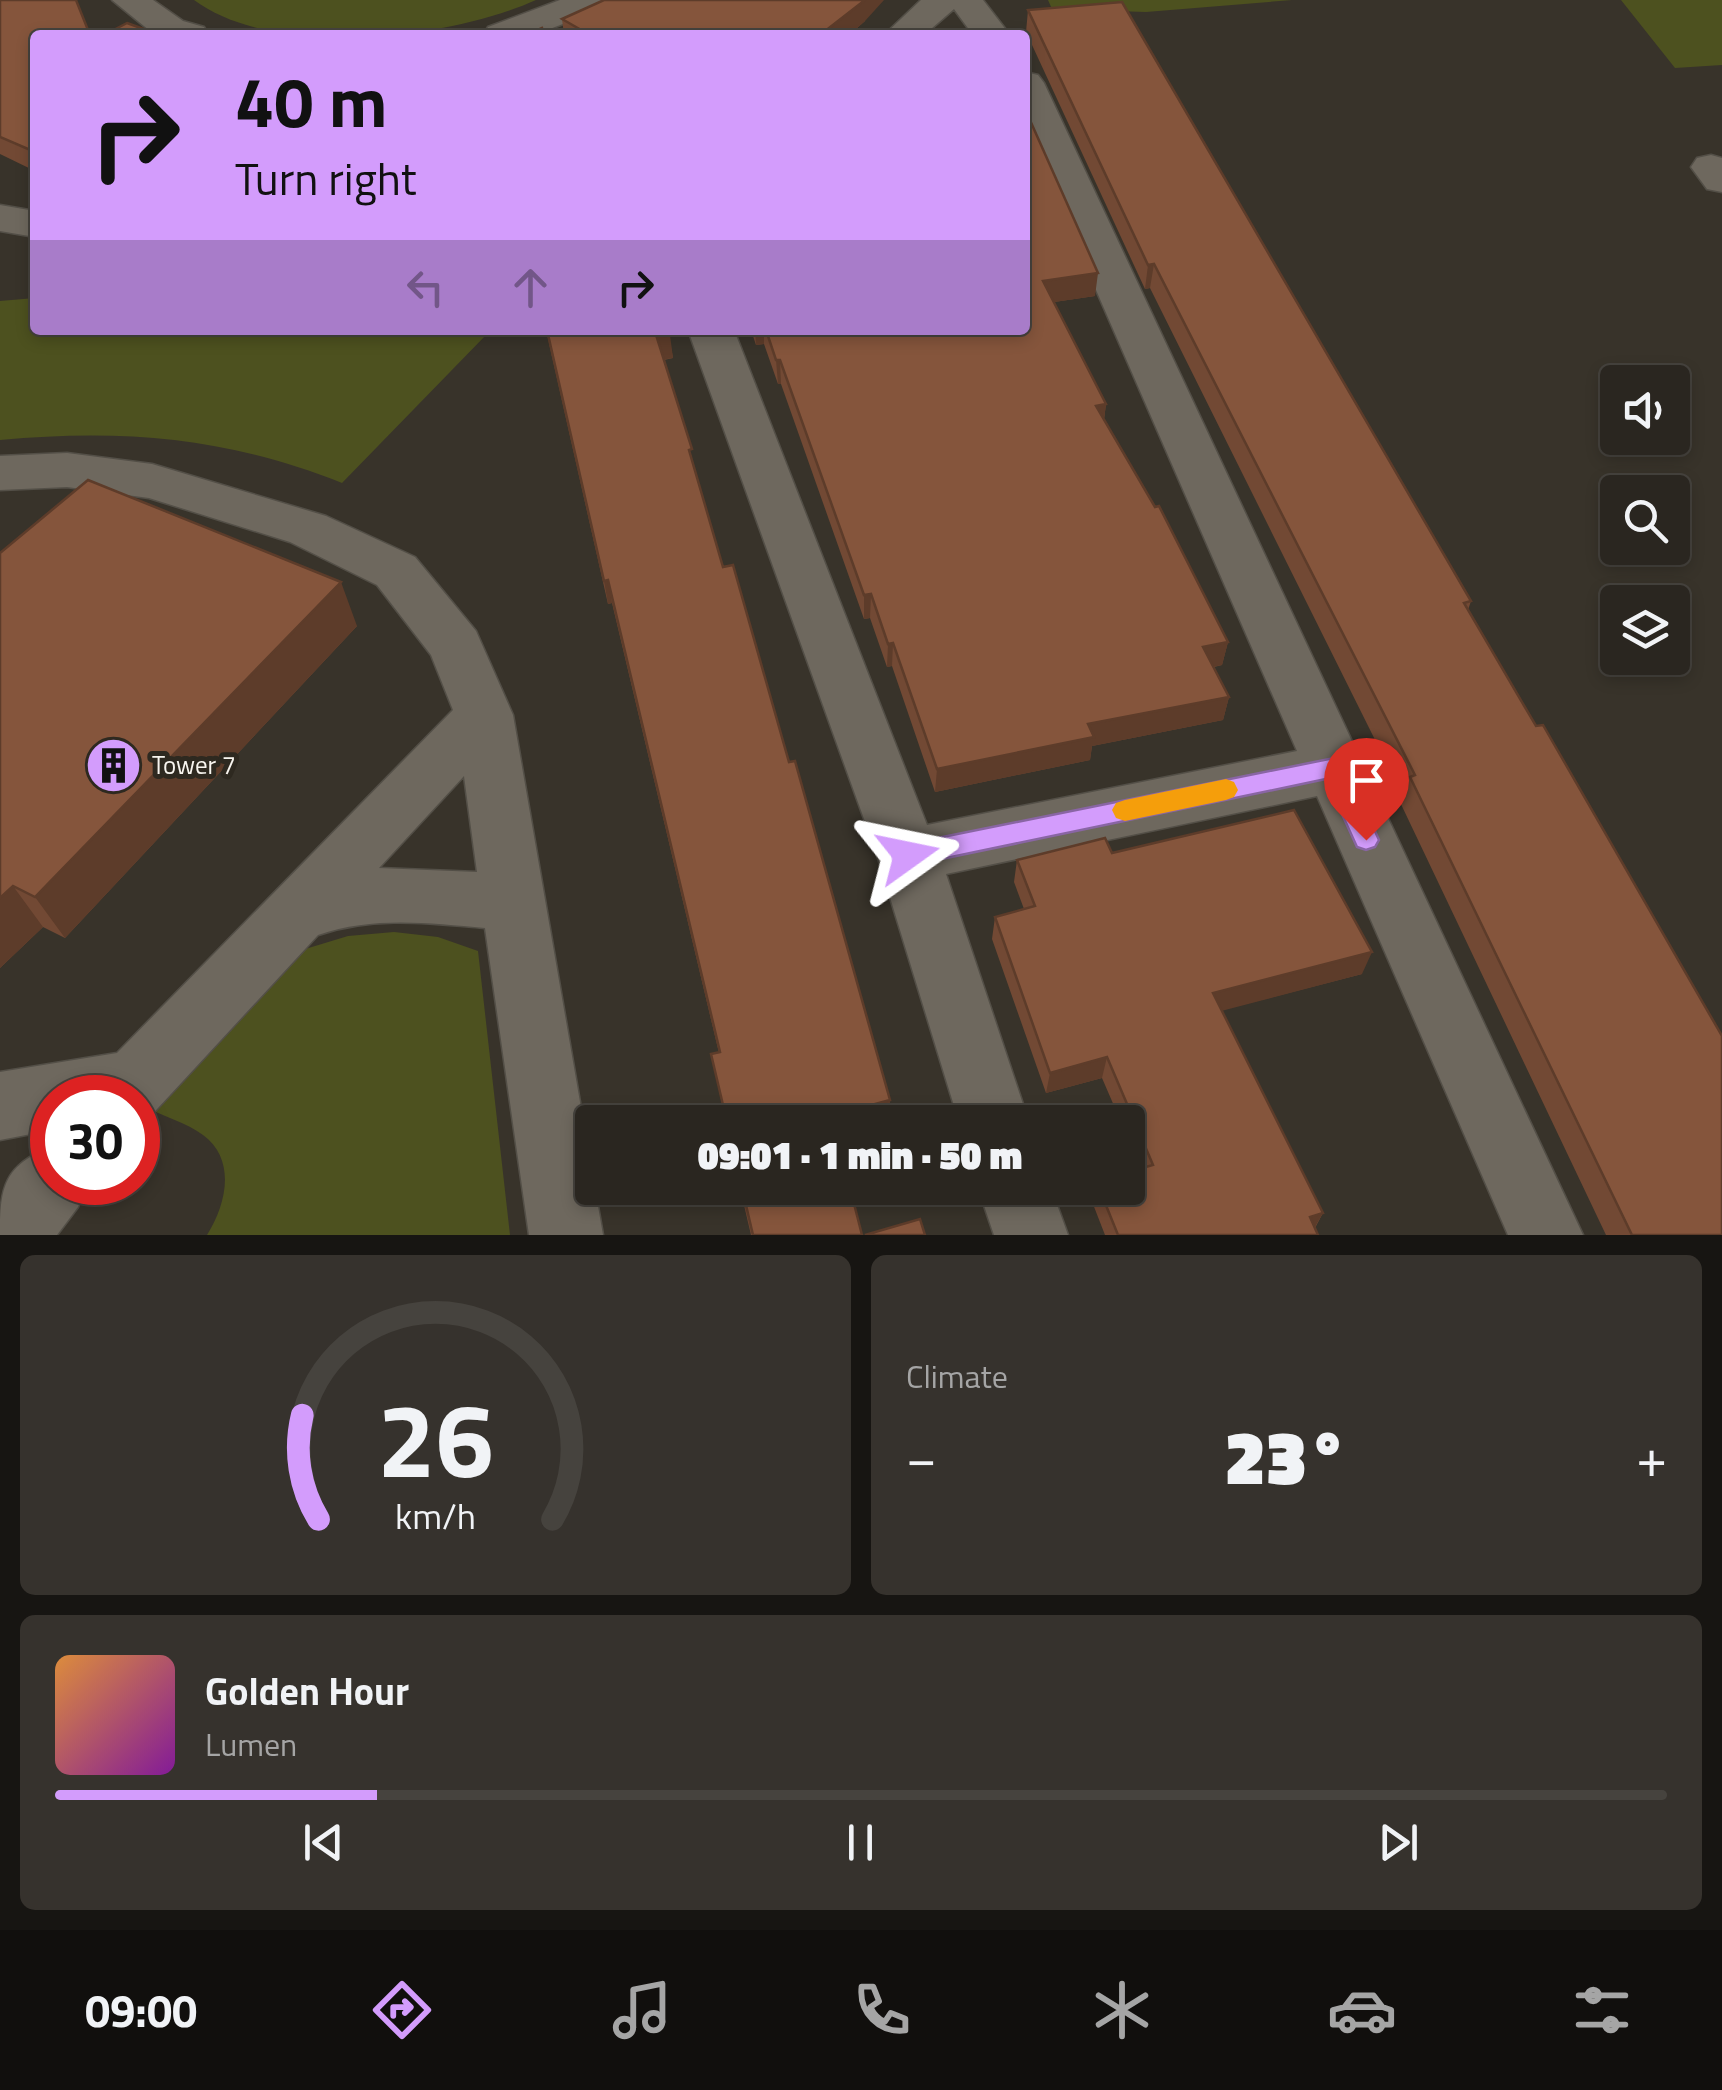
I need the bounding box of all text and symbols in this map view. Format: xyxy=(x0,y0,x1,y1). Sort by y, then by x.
text: 40 m xyxy=(235,48,388,154)
icon: right xyxy=(70,70,200,200)
text: Turn right xyxy=(235,144,417,212)
icon: left xyxy=(398,260,453,315)
icon: ahead xyxy=(503,260,558,315)
icon: right xyxy=(608,260,663,315)
map controls xyxy=(1600,365,1690,675)
button: sound xyxy=(1600,365,1690,455)
button: search xyxy=(1600,475,1690,565)
button: layers xyxy=(1600,585,1690,675)
building icon: Tower 7 xyxy=(83,735,143,795)
pin xyxy=(1324,738,1409,841)
place label: Tower 7 xyxy=(152,746,236,784)
icon: arrive xyxy=(1339,753,1394,808)
position arrow xyxy=(856,803,960,907)
speed limit sign: 30 xyxy=(30,1075,160,1205)
text: 09:01 · 1 min · 50 m xyxy=(698,1126,1022,1184)
text: Climate xyxy=(906,1352,1008,1400)
text: 26 xyxy=(377,1359,494,1517)
text: 23° xyxy=(1225,1399,1348,1513)
text: − xyxy=(906,1415,937,1498)
text: + xyxy=(1636,1415,1667,1498)
text: km/h xyxy=(395,1488,476,1543)
text: Golden Hour xyxy=(205,1662,409,1720)
text: Lumen xyxy=(205,1720,297,1768)
icon: previous xyxy=(296,1815,351,1870)
icon: pause xyxy=(833,1815,888,1870)
icon: next xyxy=(1371,1815,1426,1870)
icon: directions xyxy=(367,1975,437,2045)
icon: music xyxy=(607,1975,677,2045)
icon: phone xyxy=(847,1975,917,2045)
icon: climate xyxy=(1087,1975,1157,2045)
icon: car xyxy=(1327,1975,1397,2045)
icon: filters xyxy=(1567,1975,1637,2045)
text: 09:00 xyxy=(85,1976,197,2044)

